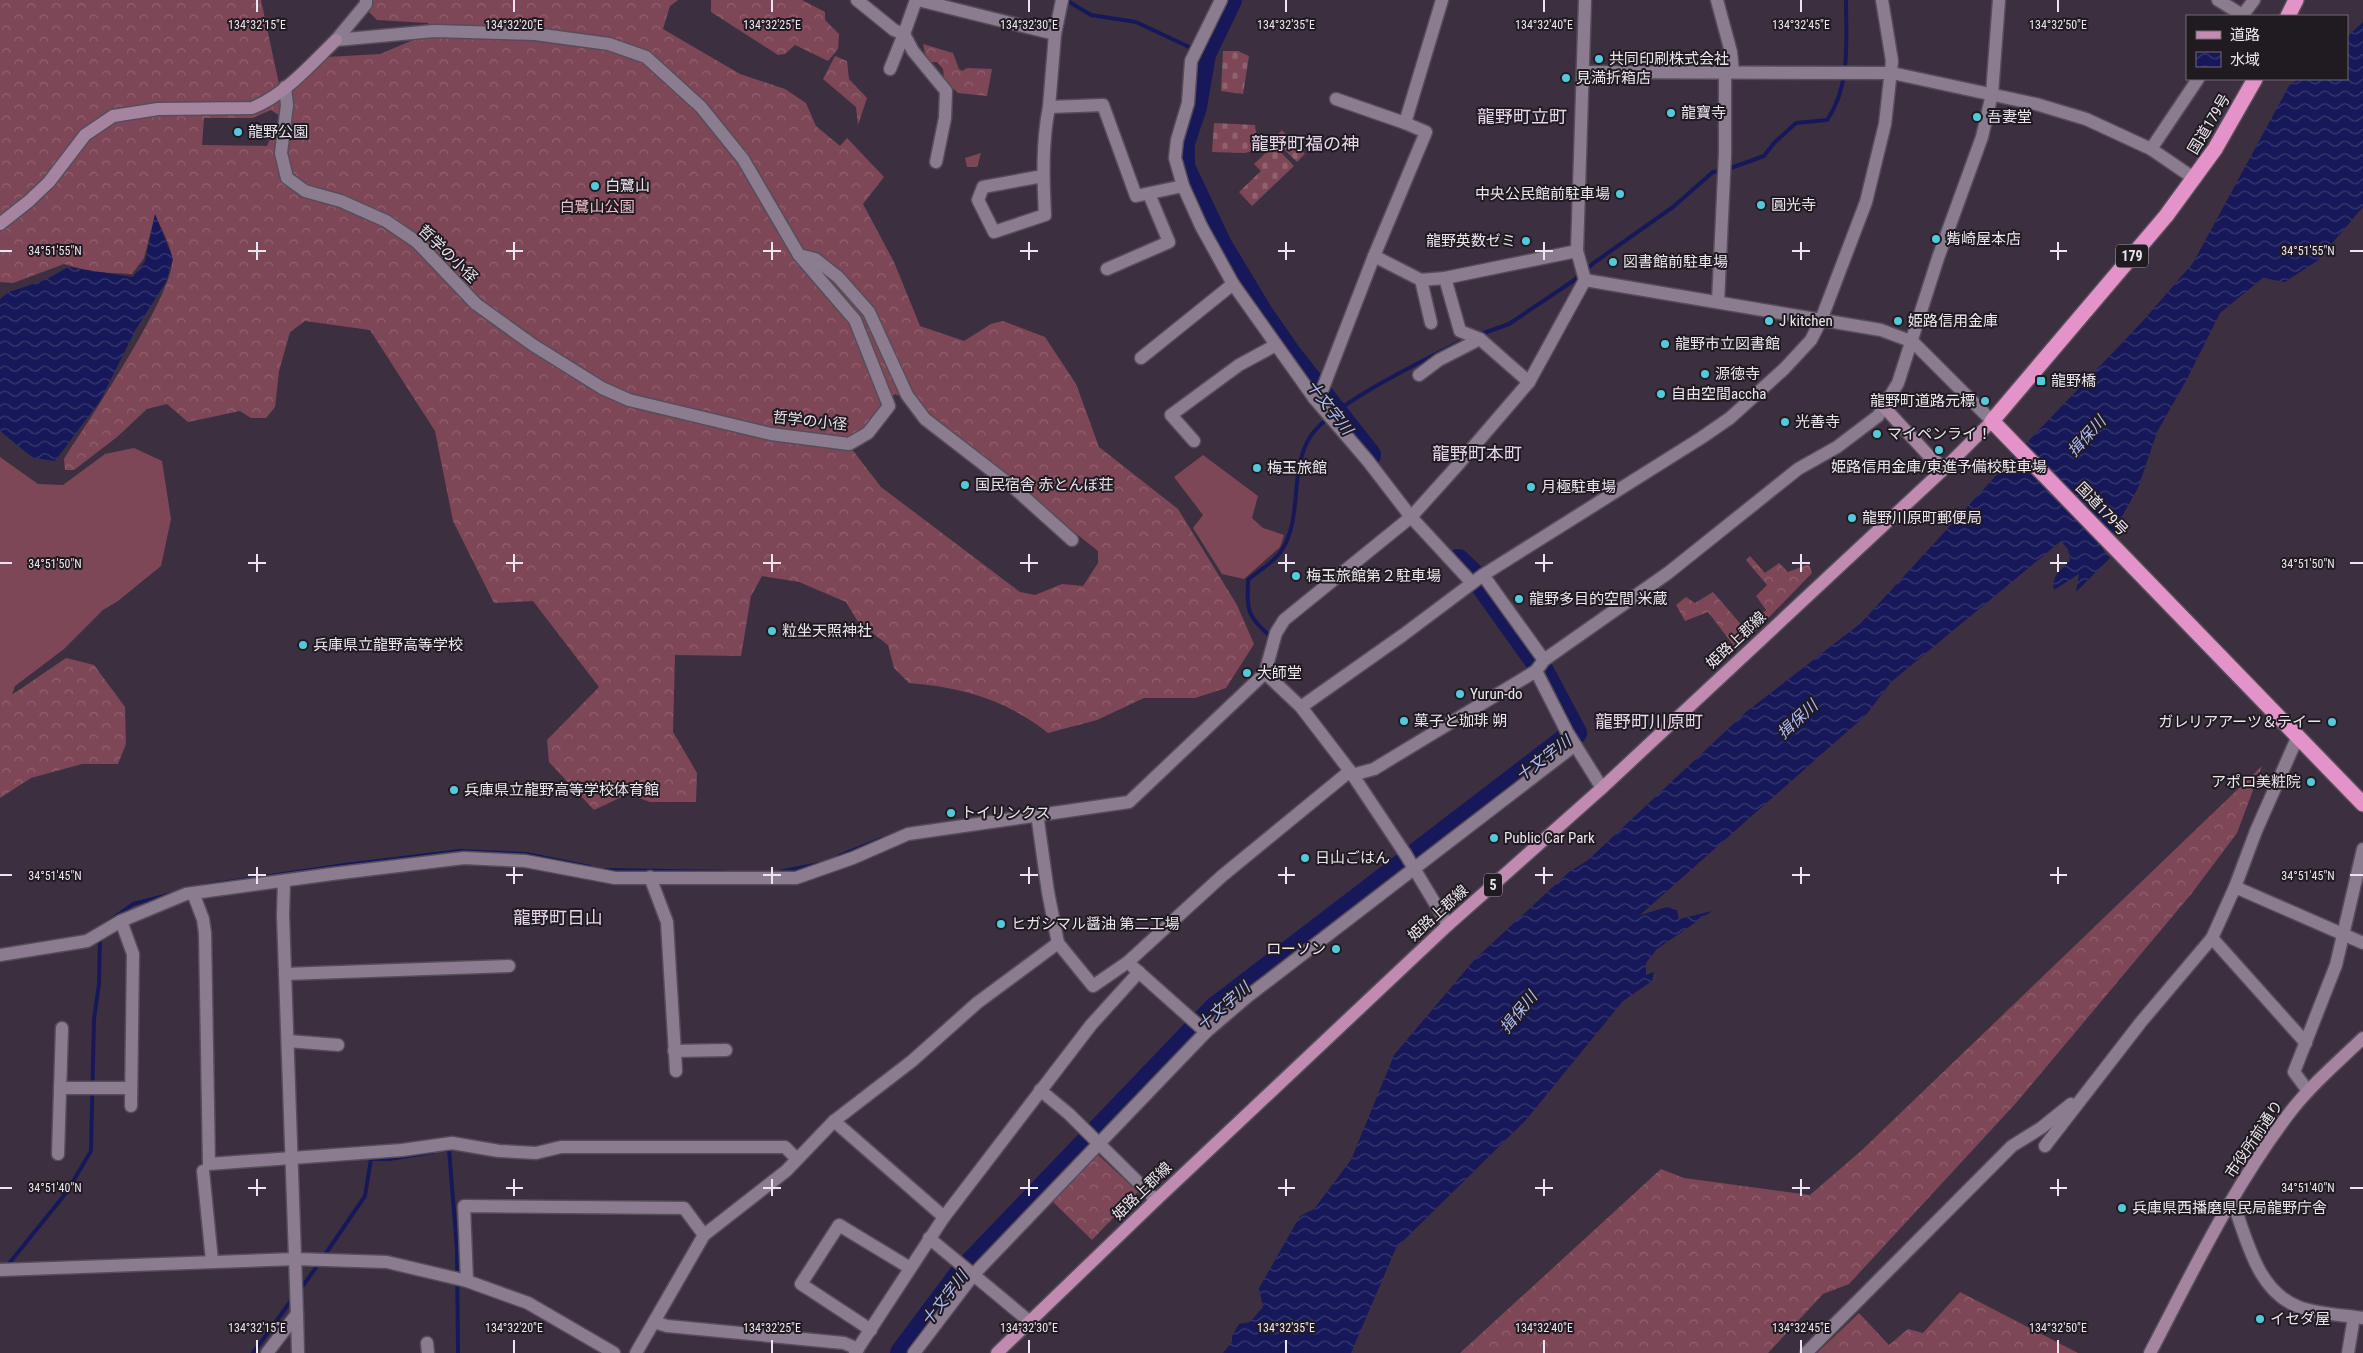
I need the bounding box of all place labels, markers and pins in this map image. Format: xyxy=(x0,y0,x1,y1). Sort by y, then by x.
place label: 共同印刷株式会社 xyxy=(1609,50,1729,68)
marker: 共同印刷株式会社 xyxy=(1593,53,1605,65)
place label: 見満折箱店 xyxy=(1576,69,1651,87)
marker: 見満折箱店 xyxy=(1560,72,1572,84)
place label: 龍寶寺 xyxy=(1681,104,1726,122)
marker: 龍寶寺 xyxy=(1665,107,1677,119)
place label: 吾妻堂 xyxy=(1987,108,2032,126)
marker: 吾妻堂 xyxy=(1971,111,1983,123)
place label: 龍野公園 xyxy=(248,123,308,141)
marker: 龍野公園 xyxy=(232,126,244,138)
place label: 白鷺山 xyxy=(605,177,650,195)
marker: 白鷺山 xyxy=(589,180,601,192)
place label: 中央公民館前駐車場 xyxy=(1475,185,1610,203)
marker: 中央公民館前駐車場 xyxy=(1614,188,1626,200)
place label: 圓光寺 xyxy=(1771,196,1816,214)
marker: 圓光寺 xyxy=(1755,199,1767,211)
place label: 觜崎屋本店 xyxy=(1946,230,2021,248)
place label: 龍野英数ゼミ xyxy=(1426,232,1516,250)
marker: 觜崎屋本店 xyxy=(1930,233,1942,245)
marker: 龍野英数ゼミ xyxy=(1520,235,1532,247)
place label: 図書館前駐車場 xyxy=(1623,253,1728,271)
marker: 図書館前駐車場 xyxy=(1607,256,1619,268)
place label: J kitchen xyxy=(1779,312,1833,330)
place label: 姫路信用金庫 xyxy=(1908,312,1998,330)
marker: J kitchen xyxy=(1763,315,1775,327)
marker: 姫路信用金庫 xyxy=(1892,315,1904,327)
place label: 龍野市立図書館 xyxy=(1675,335,1780,353)
marker: 龍野市立図書館 xyxy=(1659,338,1671,350)
place label: 源徳寺 xyxy=(1715,365,1760,383)
marker: 源徳寺 xyxy=(1699,368,1711,380)
place label: 龍野橋 xyxy=(2051,372,2096,390)
marker: 龍野橋 xyxy=(2035,375,2047,387)
place label: 自由空間accha xyxy=(1671,385,1766,403)
marker: 自由空間accha xyxy=(1655,388,1667,400)
place label: 龍野町道路元標 xyxy=(1870,392,1975,410)
marker: 龍野町道路元標 xyxy=(1979,395,1991,407)
place label: 光善寺 xyxy=(1795,413,1840,431)
marker: 光善寺 xyxy=(1779,416,1791,428)
place label: マイペンライ！ xyxy=(1887,425,1992,443)
marker: マイペンライ！ xyxy=(1871,428,1883,440)
marker: 姫路信用金庫/東進予備校駐車場 xyxy=(1933,444,1945,456)
place label: 姫路信用金庫/東進予備校駐車場 xyxy=(1831,458,2047,476)
place label: 梅玉旅館 xyxy=(1267,459,1327,477)
marker: 梅玉旅館 xyxy=(1251,462,1263,474)
place label: 国民宿舎 赤とんぼ荘 xyxy=(975,476,1113,494)
place label: 月極駐車場 xyxy=(1541,478,1616,496)
marker: 国民宿舎 赤とんぼ荘 xyxy=(959,479,971,491)
marker: 月極駐車場 xyxy=(1525,481,1537,493)
place label: 龍野川原町郵便局 xyxy=(1862,509,1982,527)
marker: 龍野川原町郵便局 xyxy=(1846,512,1858,524)
place label: 梅玉旅館第２駐車場 xyxy=(1306,567,1441,585)
marker: 梅玉旅館第２駐車場 xyxy=(1290,570,1302,582)
place label: 龍野多目的空間 米蔵 xyxy=(1529,590,1667,608)
marker: 龍野多目的空間 米蔵 xyxy=(1513,593,1525,605)
place label: 粒坐天照神社 xyxy=(782,622,872,640)
marker: 粒坐天照神社 xyxy=(766,625,778,637)
place label: 兵庫県立龍野高等学校 xyxy=(313,636,463,654)
marker: 兵庫県立龍野高等学校 xyxy=(297,639,309,651)
place label: 大師堂 xyxy=(1257,664,1302,682)
marker: 大師堂 xyxy=(1241,667,1253,679)
place label: Yurun-do xyxy=(1470,685,1523,703)
marker: Yurun-do xyxy=(1454,688,1466,700)
place label: 菓子と珈琲 朔 xyxy=(1414,712,1507,730)
place label: ガレリアアーツ＆テイー xyxy=(2158,713,2322,731)
marker: 菓子と珈琲 朔 xyxy=(1398,715,1410,727)
marker: ガレリアアーツ＆テイー xyxy=(2326,716,2338,728)
place label: アポロ美粧院 xyxy=(2211,773,2301,791)
marker: アポロ美粧院 xyxy=(2305,776,2317,788)
place label: 兵庫県立龍野高等学校体育館 xyxy=(464,781,659,799)
marker: 兵庫県立龍野高等学校体育館 xyxy=(448,784,460,796)
place label: トイリンクス xyxy=(961,804,1051,822)
marker: トイリンクス xyxy=(945,807,957,819)
place label: Public Car Park xyxy=(1504,829,1595,847)
marker: Public Car Park xyxy=(1488,832,1500,844)
place label: 日山ごはん xyxy=(1315,849,1390,867)
marker: 日山ごはん xyxy=(1299,852,1311,864)
place label: ヒガシマル醤油 第二工場 xyxy=(1011,915,1179,933)
marker: ヒガシマル醤油 第二工場 xyxy=(995,918,1007,930)
place label: ローソン xyxy=(1266,940,1326,958)
marker: ローソン xyxy=(1330,943,1342,955)
place label: 兵庫県西播磨県民局龍野庁舎 xyxy=(2132,1199,2327,1217)
marker: 兵庫県西播磨県民局龍野庁舎 xyxy=(2116,1202,2128,1214)
place label: イセダ屋 xyxy=(2270,1310,2330,1328)
marker: イセダ屋 xyxy=(2254,1313,2266,1325)

